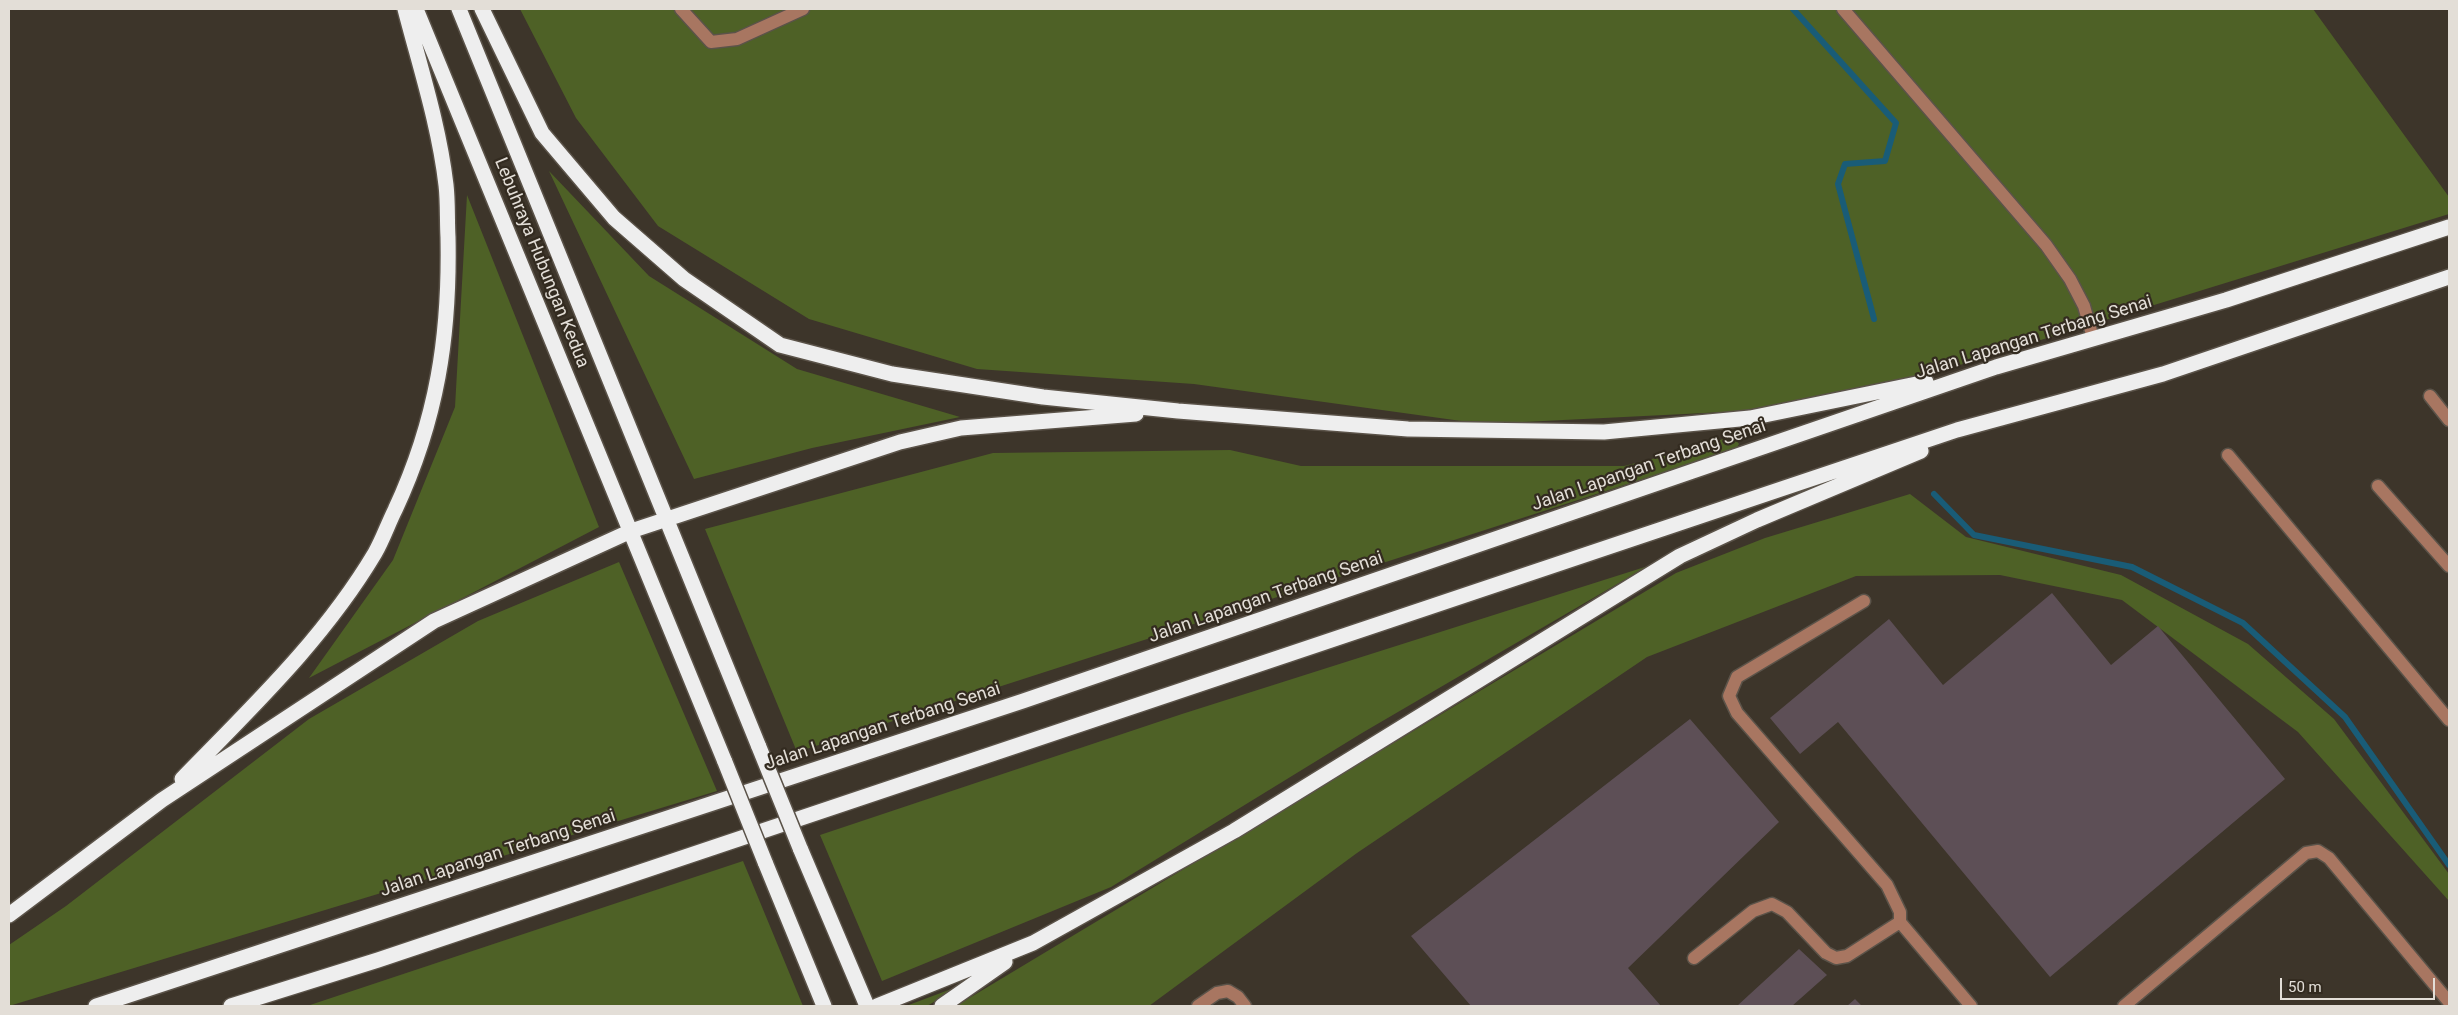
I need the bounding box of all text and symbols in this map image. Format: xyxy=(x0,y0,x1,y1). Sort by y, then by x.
street label: Lebuhraya Hubungan Kedua xyxy=(489,155,593,371)
street label: Jalan Lapangan Terbang Senai xyxy=(1913,292,2155,384)
street label: Jalan Lapangan Terbang Senai xyxy=(1529,416,1769,516)
street label: Jalan Lapangan Terbang Senai xyxy=(1146,548,1386,648)
street label: Jalan Lapangan Terbang Senai xyxy=(763,679,1003,775)
street label: Jalan Lapangan Terbang Senai xyxy=(378,806,618,902)
scale bar xyxy=(2283,968,2438,1000)
text: 50 m xyxy=(2288,978,2322,996)

